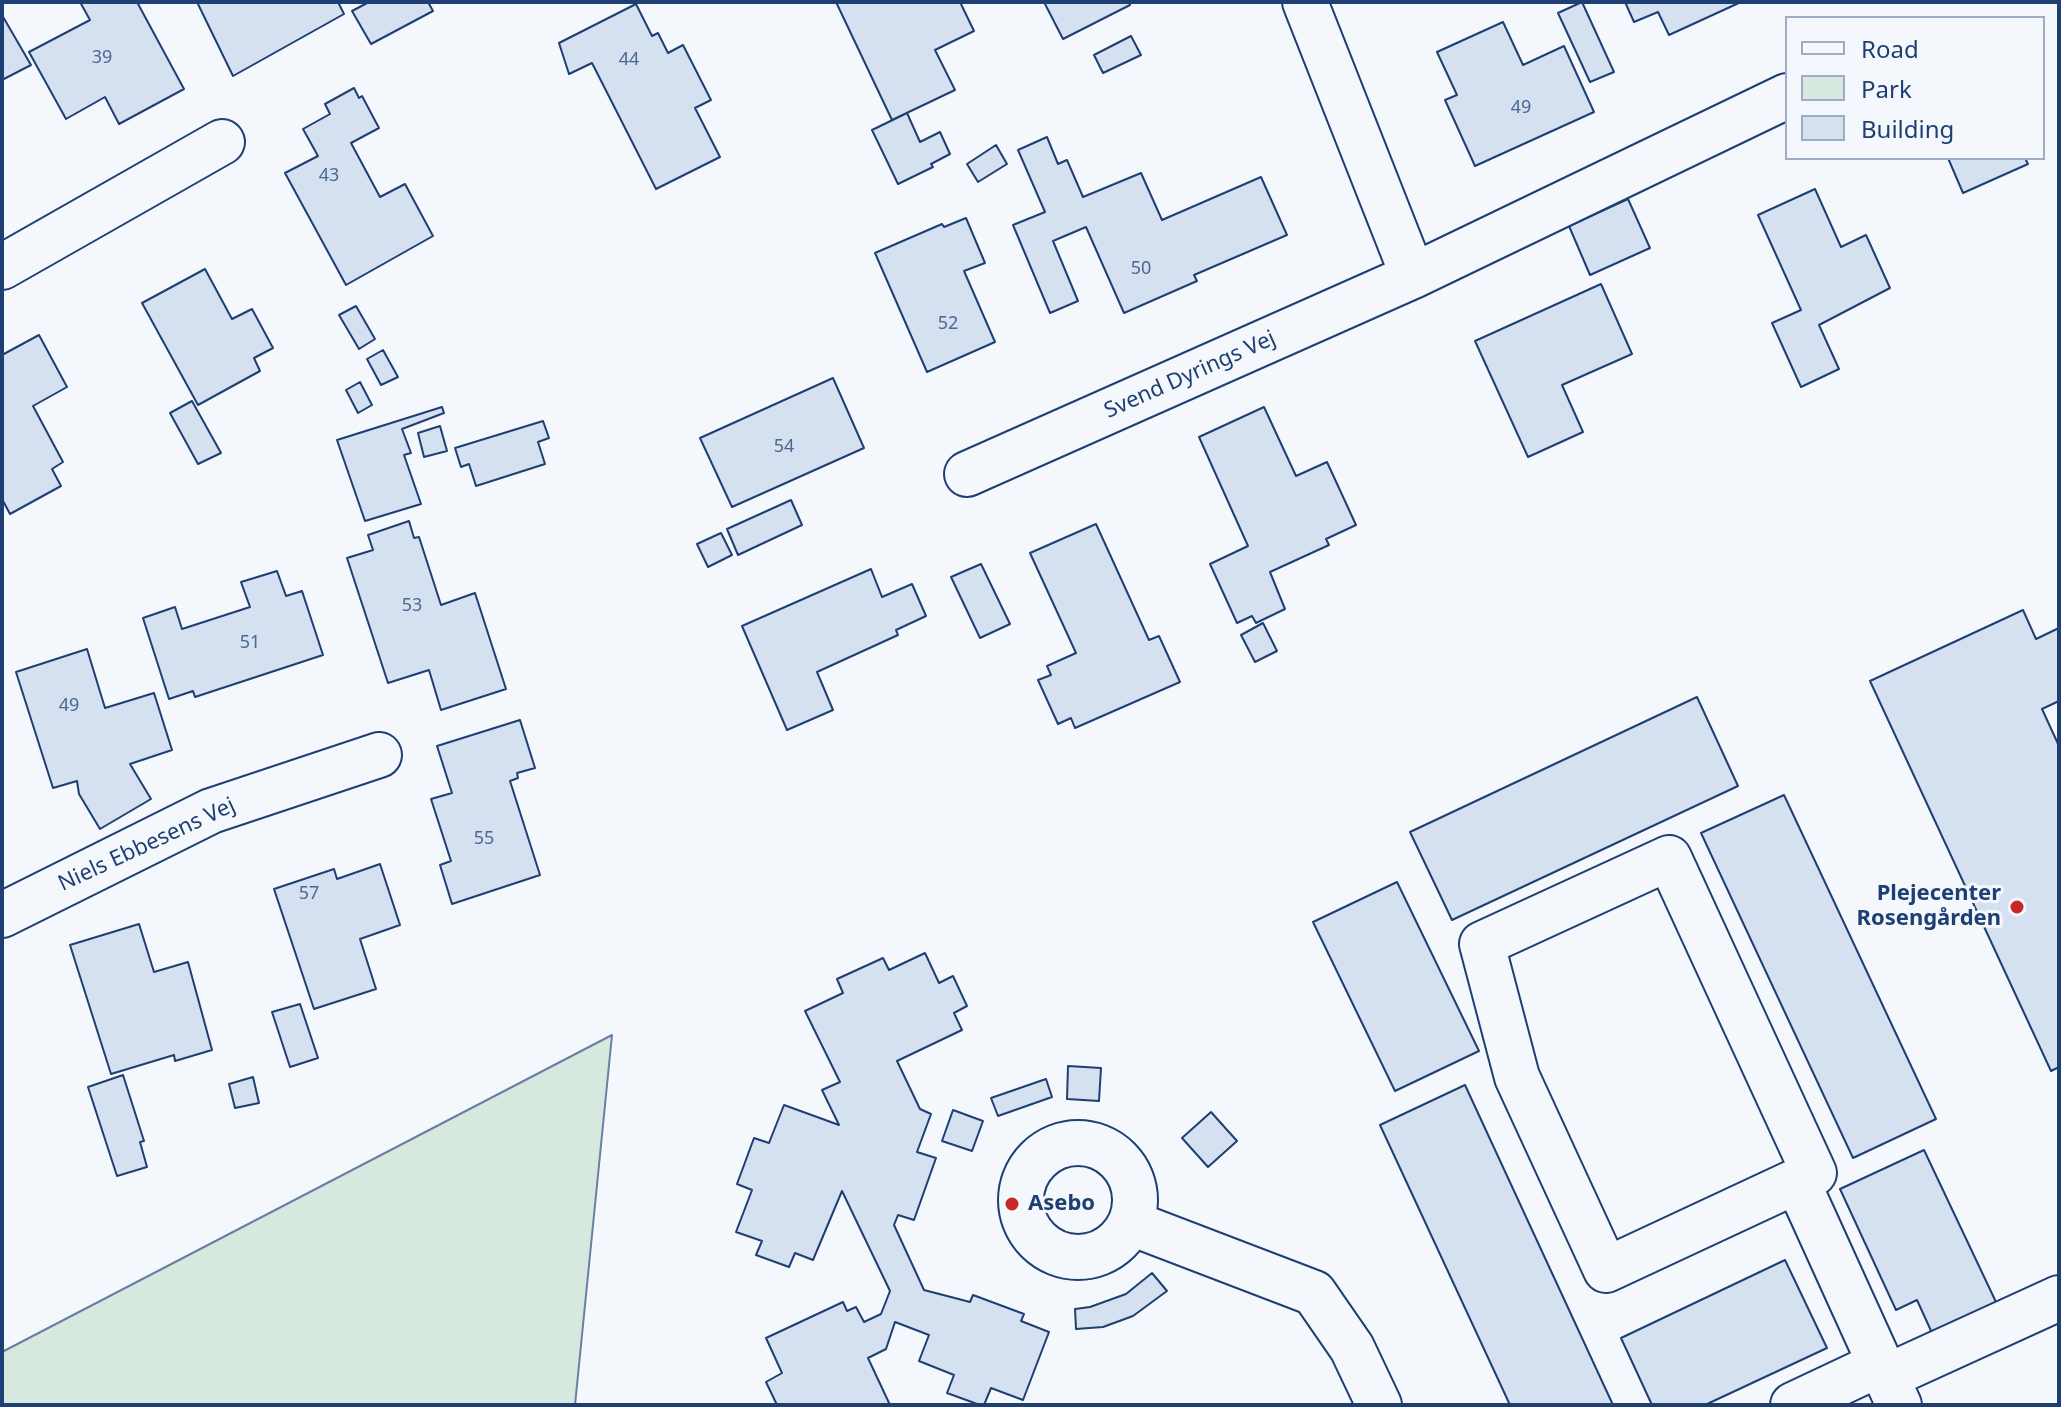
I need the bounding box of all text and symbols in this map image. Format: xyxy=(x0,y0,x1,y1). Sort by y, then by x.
legend xyxy=(1785,16,2045,160)
text: Road xyxy=(1861,32,1919,65)
house number: 39 xyxy=(92,47,112,69)
house number: 44 xyxy=(619,49,639,71)
text: Park xyxy=(1861,72,1912,105)
house number: 49 xyxy=(1511,97,1531,119)
text: Building xyxy=(1861,112,1954,145)
house number: 43 xyxy=(319,165,339,187)
house number: 50 xyxy=(1131,258,1151,280)
house number: 52 xyxy=(938,313,958,335)
street label: Svend Dyrings Vej xyxy=(1100,325,1280,425)
house number: 54 xyxy=(774,436,794,458)
house number: 53 xyxy=(402,595,422,617)
house number: 51 xyxy=(240,632,260,654)
house number: 49 xyxy=(59,695,79,717)
street label: Niels Ebbesens Vej xyxy=(54,792,240,898)
house number: 55 xyxy=(474,828,494,850)
place label: Plejecenter Rosengården xyxy=(1857,881,2001,932)
house number: 57 xyxy=(299,883,319,905)
marker: Plejecenter Rosengården xyxy=(2008,898,2026,916)
place label: Asebo xyxy=(1028,1191,1095,1217)
marker: Asebo xyxy=(1003,1195,1021,1213)

